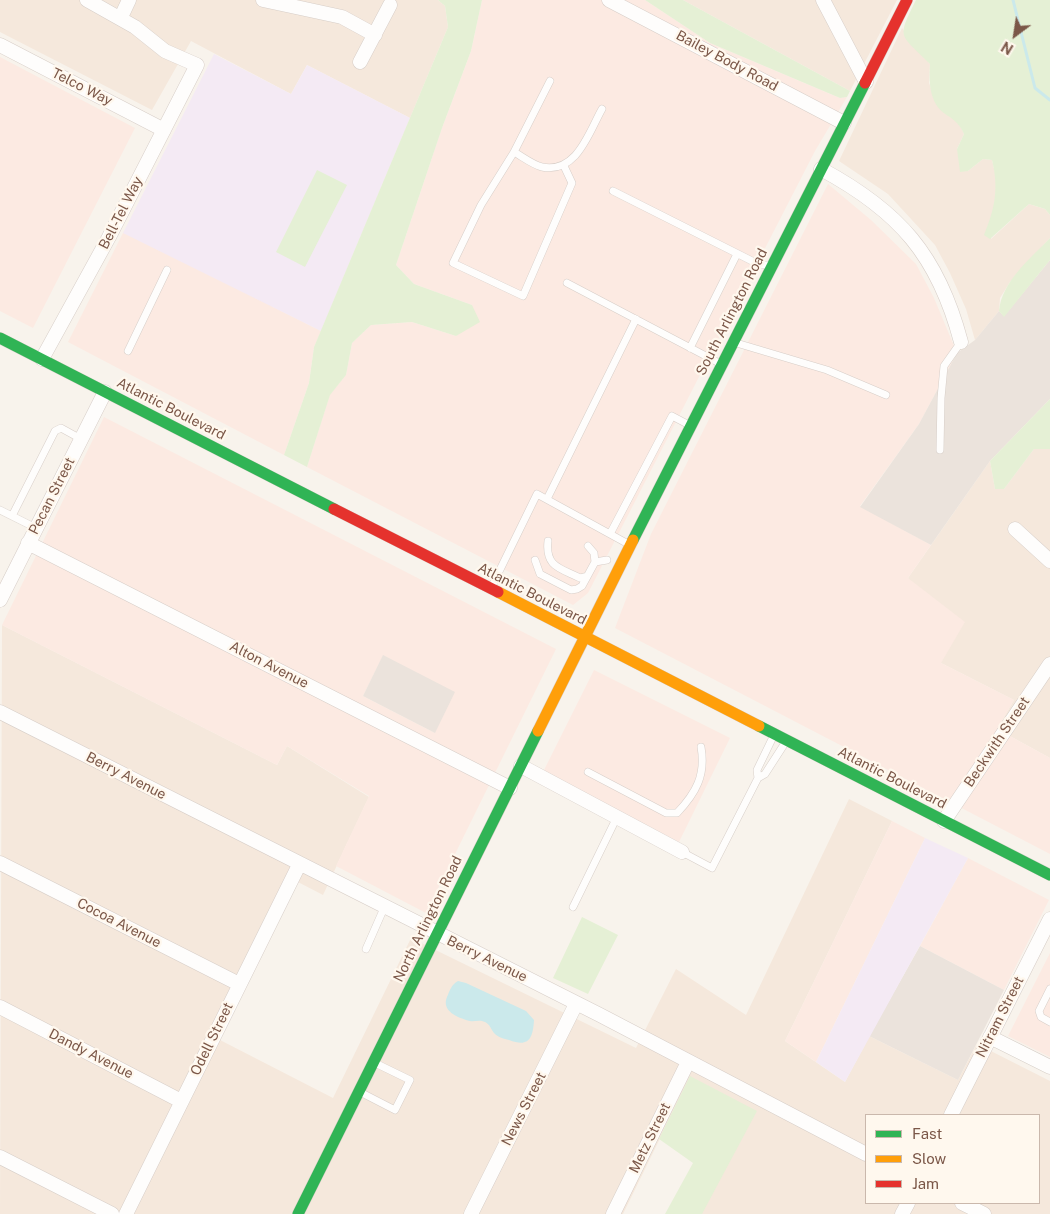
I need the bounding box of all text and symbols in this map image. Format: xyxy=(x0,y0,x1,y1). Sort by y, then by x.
north arrow xyxy=(990,10,1040,60)
street label: Bailey Body Road xyxy=(673,27,781,95)
text: N xyxy=(998,38,1016,58)
street label: Telco Way xyxy=(49,65,115,109)
street label: Bell-Tel Way xyxy=(95,174,147,252)
street label: South Arlington Road xyxy=(693,246,771,378)
street label: Atlantic Boulevard xyxy=(114,374,228,444)
street label: Pecan Street xyxy=(25,455,79,537)
street label: Atlantic Boulevard xyxy=(475,559,589,629)
street label: Alton Avenue xyxy=(227,638,311,692)
street label: Beckwith Street xyxy=(961,694,1033,790)
street label: Atlantic Boulevard xyxy=(835,743,949,813)
street label: Berry Avenue xyxy=(83,749,169,803)
street label: North Arlington Road xyxy=(390,853,466,985)
street label: Cocoa Avenue xyxy=(74,895,164,951)
street label: Berry Avenue xyxy=(444,932,530,986)
street label: Nitram Street xyxy=(972,974,1028,1060)
street label: Odell Street xyxy=(187,1000,237,1078)
street label: Dandy Avenue xyxy=(46,1025,136,1083)
street label: News Street xyxy=(498,1069,550,1149)
street label: Metz Street xyxy=(626,1100,674,1176)
legend xyxy=(865,1114,1040,1204)
text: Fast xyxy=(912,1125,942,1142)
text: Slow xyxy=(912,1150,946,1167)
text: Jam xyxy=(912,1175,939,1192)

